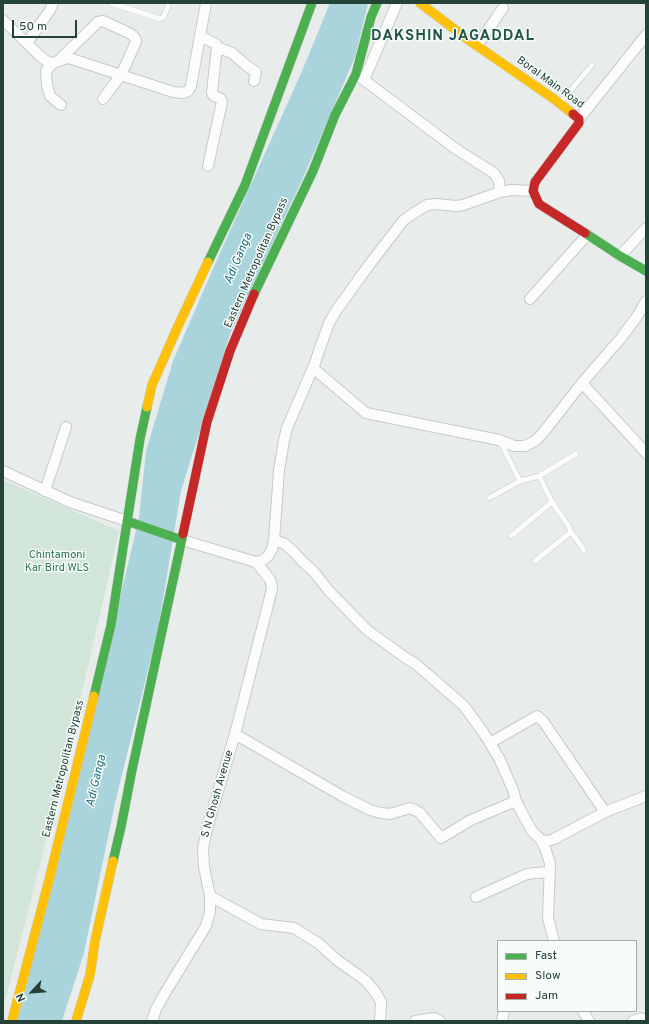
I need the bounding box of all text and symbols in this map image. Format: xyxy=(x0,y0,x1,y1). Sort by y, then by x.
scale bar xyxy=(14,12,79,38)
text: 50 m xyxy=(19,19,47,35)
district label: DAKSHIN JAGADDAL xyxy=(371,28,535,46)
street label: Boral Main Road xyxy=(514,54,586,112)
street label: Eastern Metropolitan Bypass xyxy=(222,196,292,330)
water label: Adi Ganga xyxy=(222,232,256,286)
park label: Chintamoni Kar Bird WLS xyxy=(25,549,89,575)
street label: Eastern Metropolitan Bypass xyxy=(41,699,87,839)
street label: S N Ghosh Avenue xyxy=(199,749,237,839)
water label: Adi Ganga xyxy=(84,753,110,809)
legend xyxy=(497,940,637,1012)
text: Fast xyxy=(535,948,557,964)
text: Slow xyxy=(535,968,561,984)
north arrow xyxy=(12,972,52,1012)
text: Jam xyxy=(535,988,558,1004)
text: N xyxy=(13,991,29,1004)

